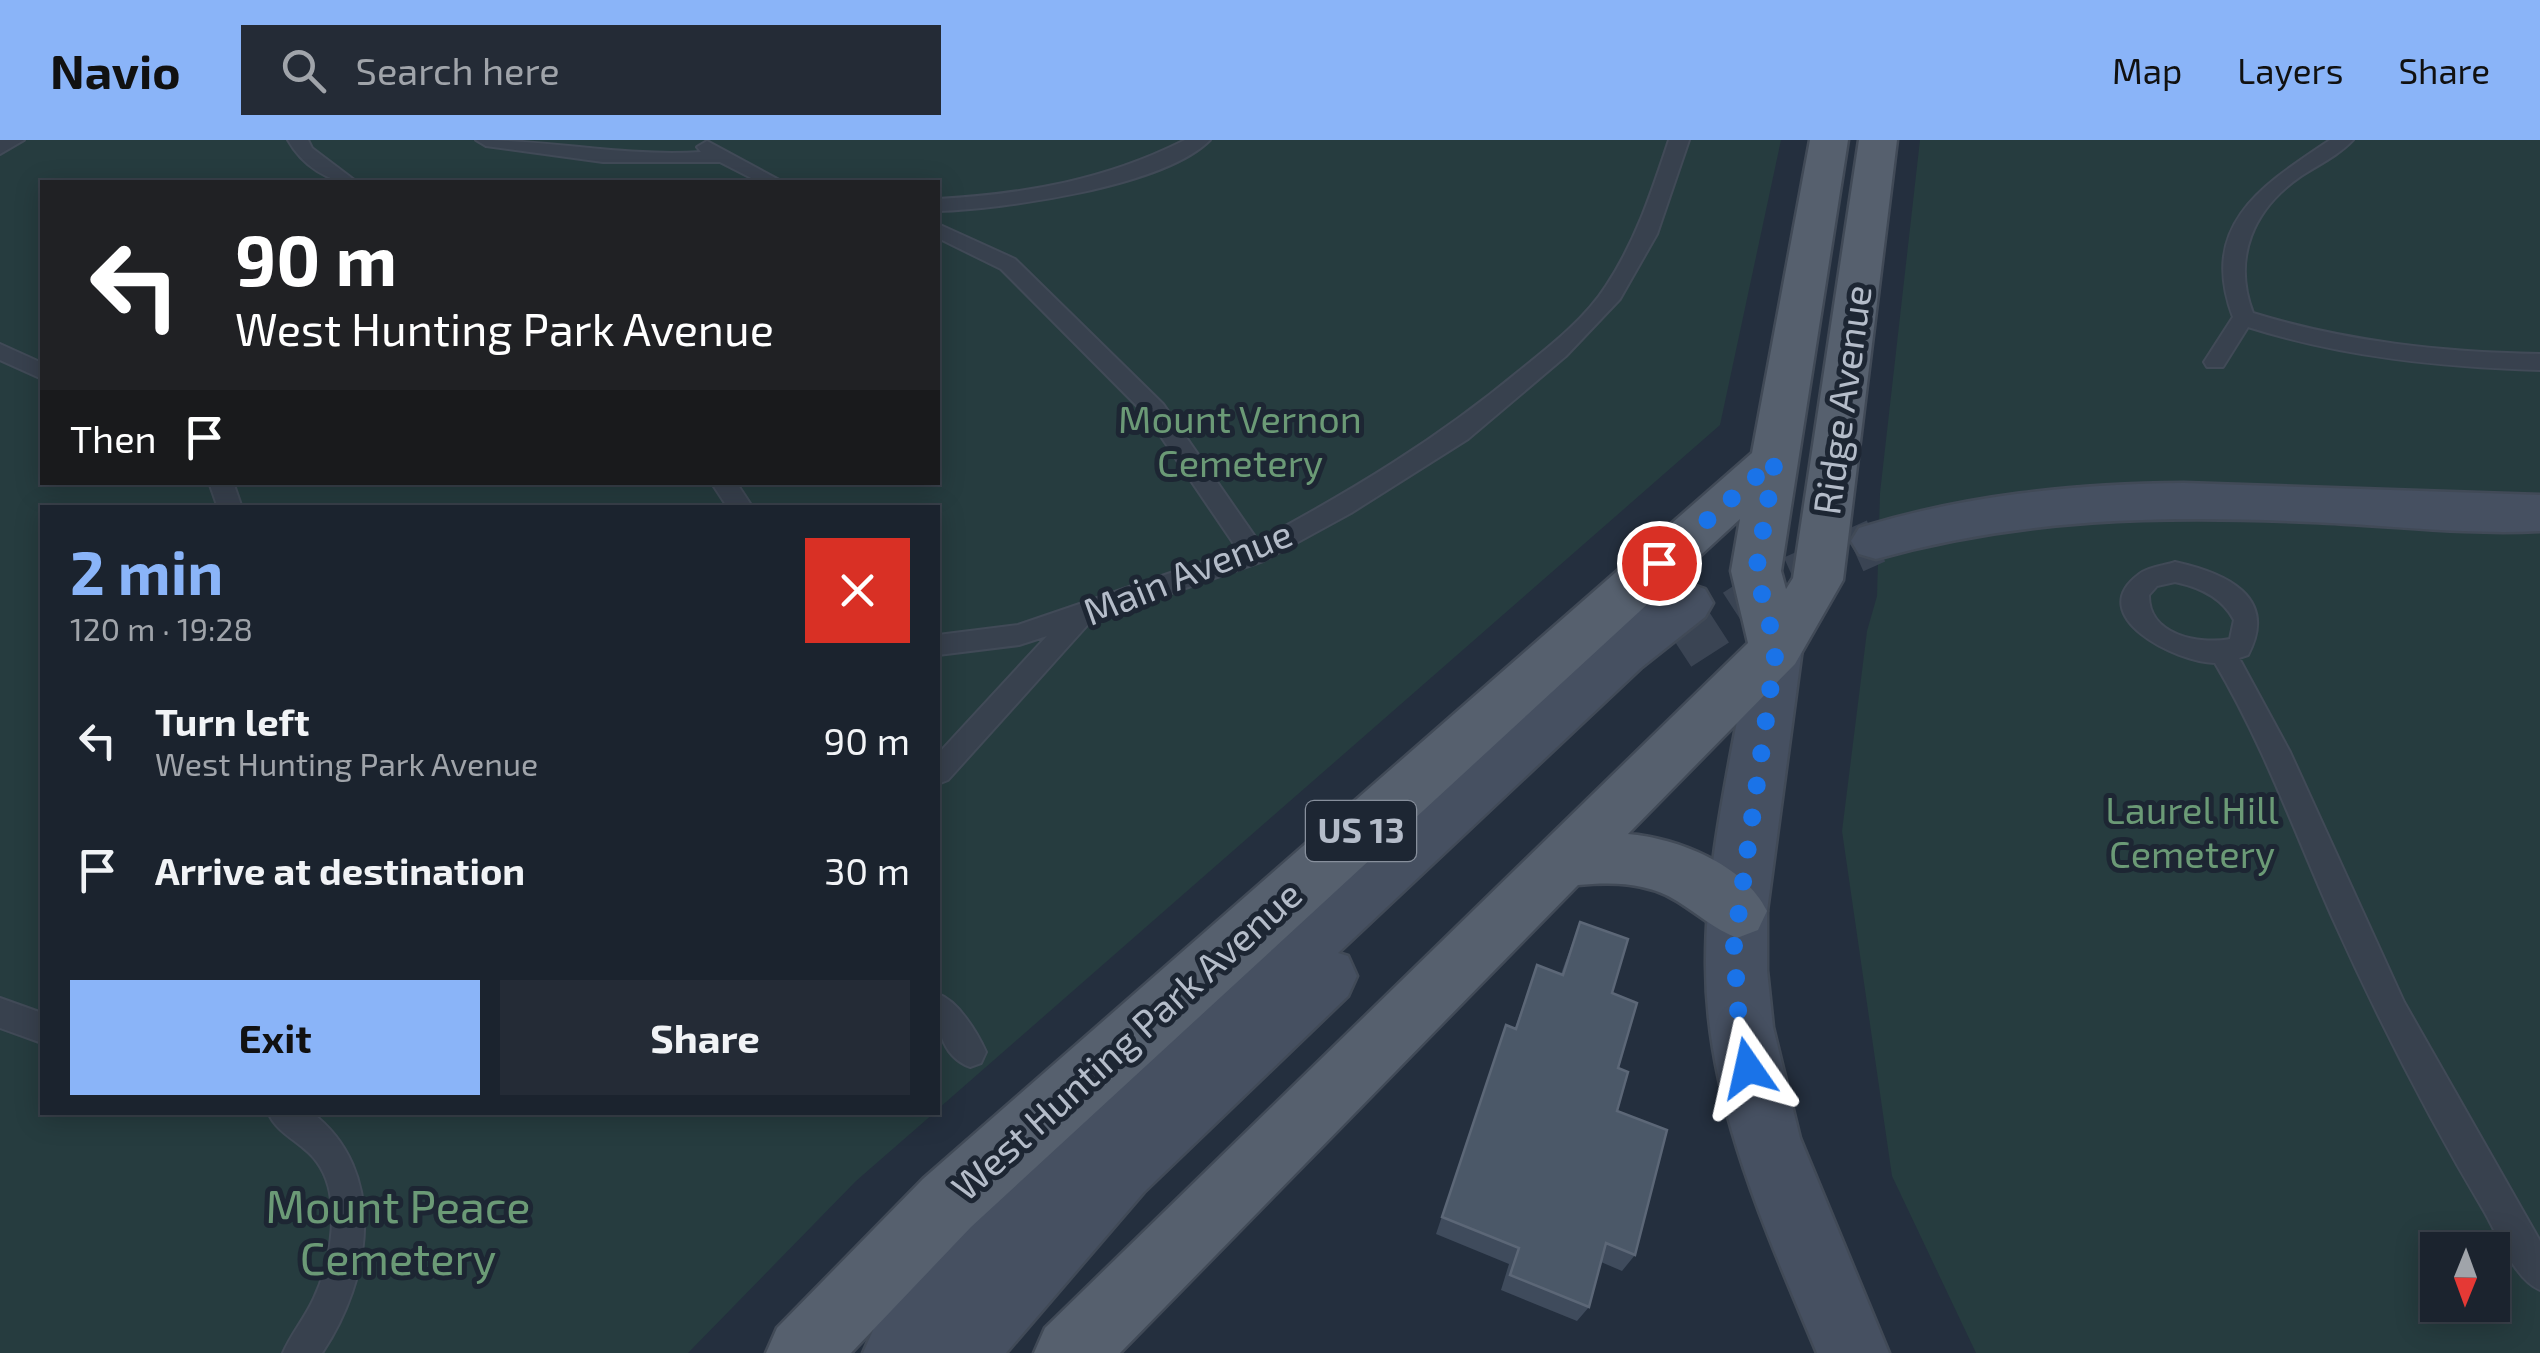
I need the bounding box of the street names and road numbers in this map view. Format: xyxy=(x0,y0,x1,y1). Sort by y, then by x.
street label: Ridge Avenue xyxy=(1802,282,1880,517)
street label: Main Avenue xyxy=(1076,509,1298,634)
road number: US 13 xyxy=(1306,801,1416,861)
street label: West Hunting Park Avenue xyxy=(941,870,1310,1209)

